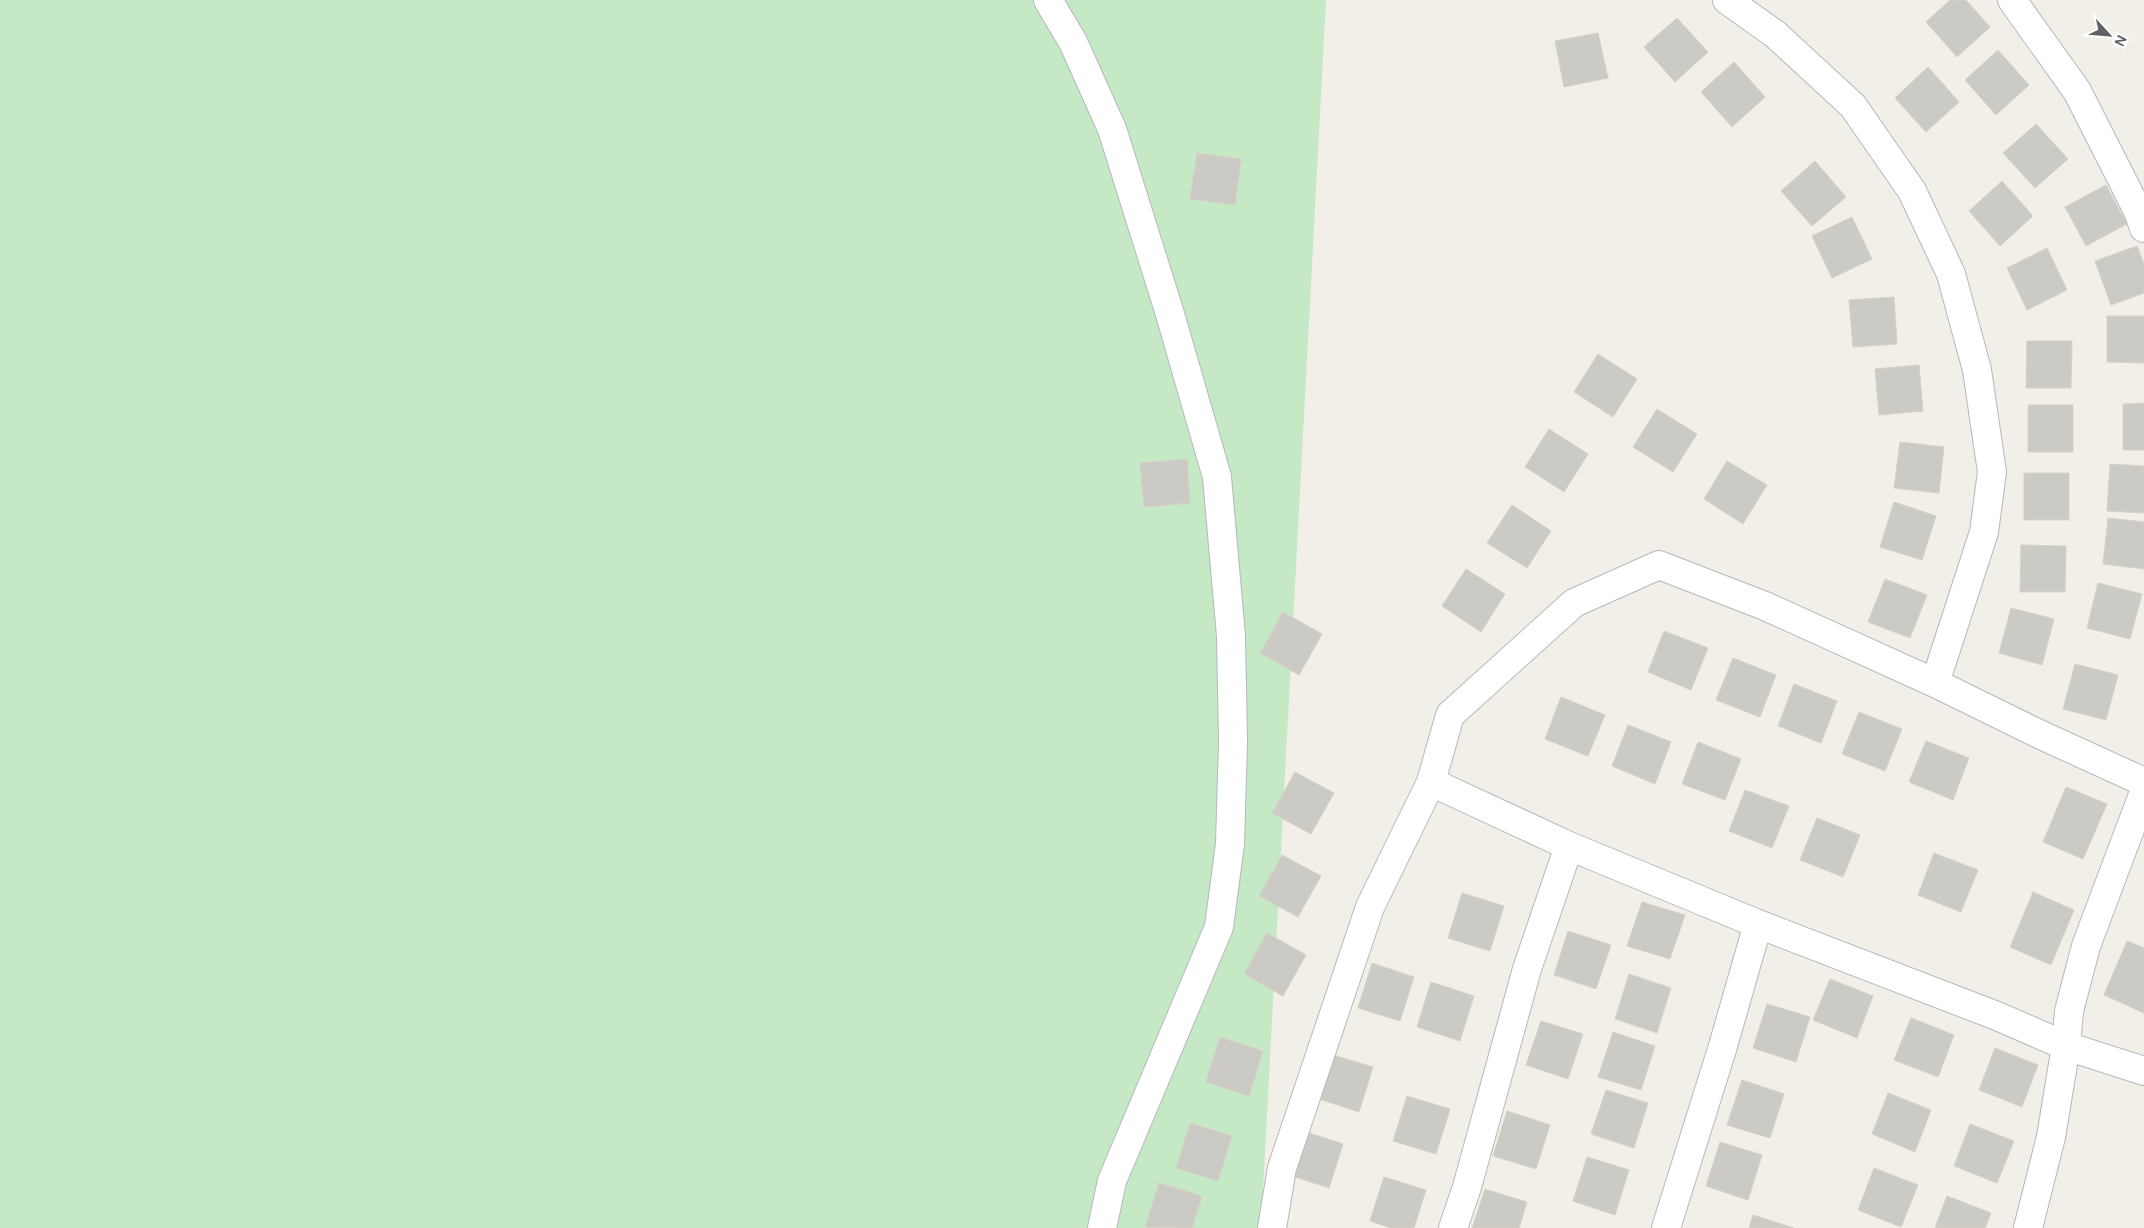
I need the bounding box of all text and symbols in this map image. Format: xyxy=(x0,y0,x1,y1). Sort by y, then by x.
north arrow xyxy=(2084,10,2134,60)
text: N xyxy=(2110,32,2131,49)

